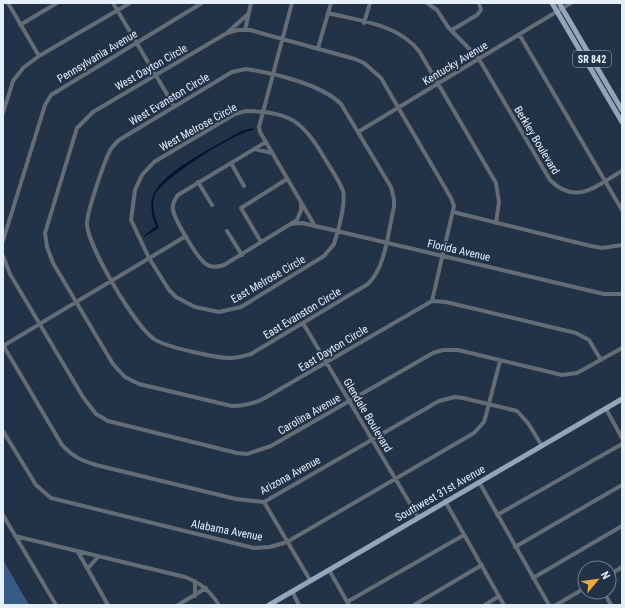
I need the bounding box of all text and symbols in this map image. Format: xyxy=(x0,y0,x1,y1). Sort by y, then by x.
street label: Pennsylvania Avenue xyxy=(55,27,140,85)
street label: Kentucky Avenue xyxy=(420,39,490,88)
street label: West Dayton Circle xyxy=(113,41,190,93)
road number: SR 842 xyxy=(573,51,611,67)
street label: West Evanston Circle xyxy=(127,70,212,128)
street label: West Melrose Circle xyxy=(157,101,239,154)
street label: Berkley Boulevard xyxy=(511,104,562,177)
street label: Florida Avenue xyxy=(426,237,492,264)
street label: East Melrose Circle xyxy=(229,253,308,306)
street label: East Evanston Circle xyxy=(261,285,343,342)
street label: East Dayton Circle xyxy=(296,323,370,374)
street label: Glendale Boulevard xyxy=(340,376,395,454)
street label: Carolina Avenue xyxy=(276,391,343,438)
street label: Arizona Avenue xyxy=(258,453,323,497)
street label: Southwest 31st Avenue xyxy=(393,462,487,524)
street label: Alabama Avenue xyxy=(190,517,264,544)
north arrow xyxy=(577,560,617,600)
text: N xyxy=(598,569,613,582)

